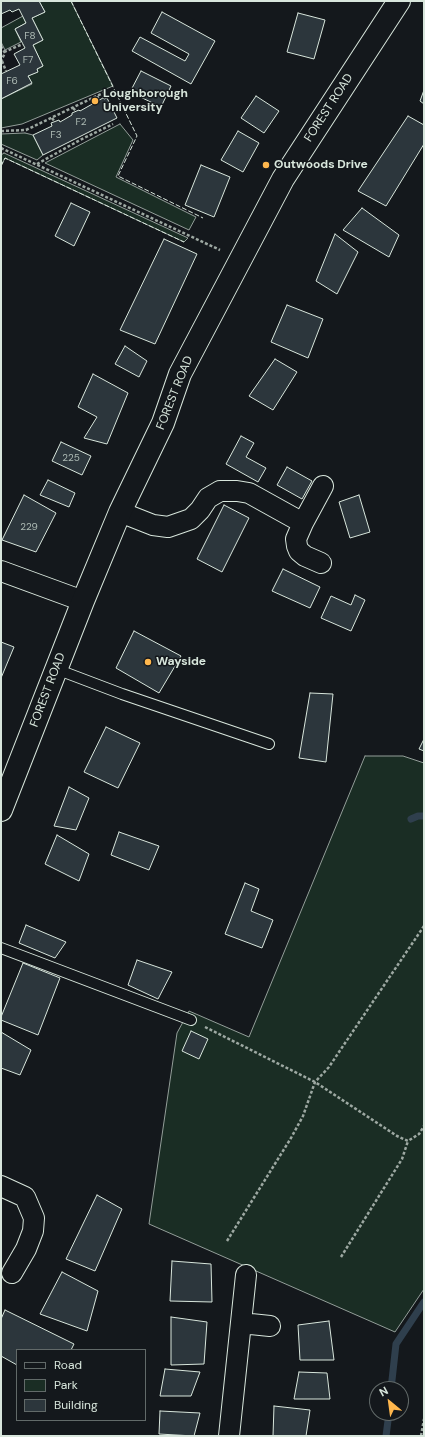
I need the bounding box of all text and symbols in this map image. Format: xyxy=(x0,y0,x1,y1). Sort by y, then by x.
house number: F8 xyxy=(24,30,36,42)
house number: F7 xyxy=(23,54,33,66)
street label: FOREST ROAD xyxy=(302,71,356,145)
house number: F6 xyxy=(6,75,18,87)
place label: Loughborough University xyxy=(103,87,188,115)
marker: Loughborough University xyxy=(90,96,100,106)
house number: F2 xyxy=(75,116,87,128)
house number: F3 xyxy=(50,129,62,141)
place label: Outwoods Drive xyxy=(274,158,368,172)
marker: Outwoods Drive xyxy=(261,160,271,170)
street label: FOREST ROAD xyxy=(154,354,196,432)
house number: 225 xyxy=(62,452,80,464)
house number: 229 xyxy=(20,521,38,533)
street label: FOREST ROAD xyxy=(27,651,69,729)
place label: Wayside xyxy=(156,655,206,669)
marker: Wayside xyxy=(143,657,153,667)
legend xyxy=(16,1349,146,1421)
text: Road xyxy=(54,1357,82,1373)
text: Park xyxy=(54,1377,78,1393)
north arrow xyxy=(369,1381,409,1421)
text: N xyxy=(377,1383,391,1399)
text: Building xyxy=(54,1397,98,1413)

